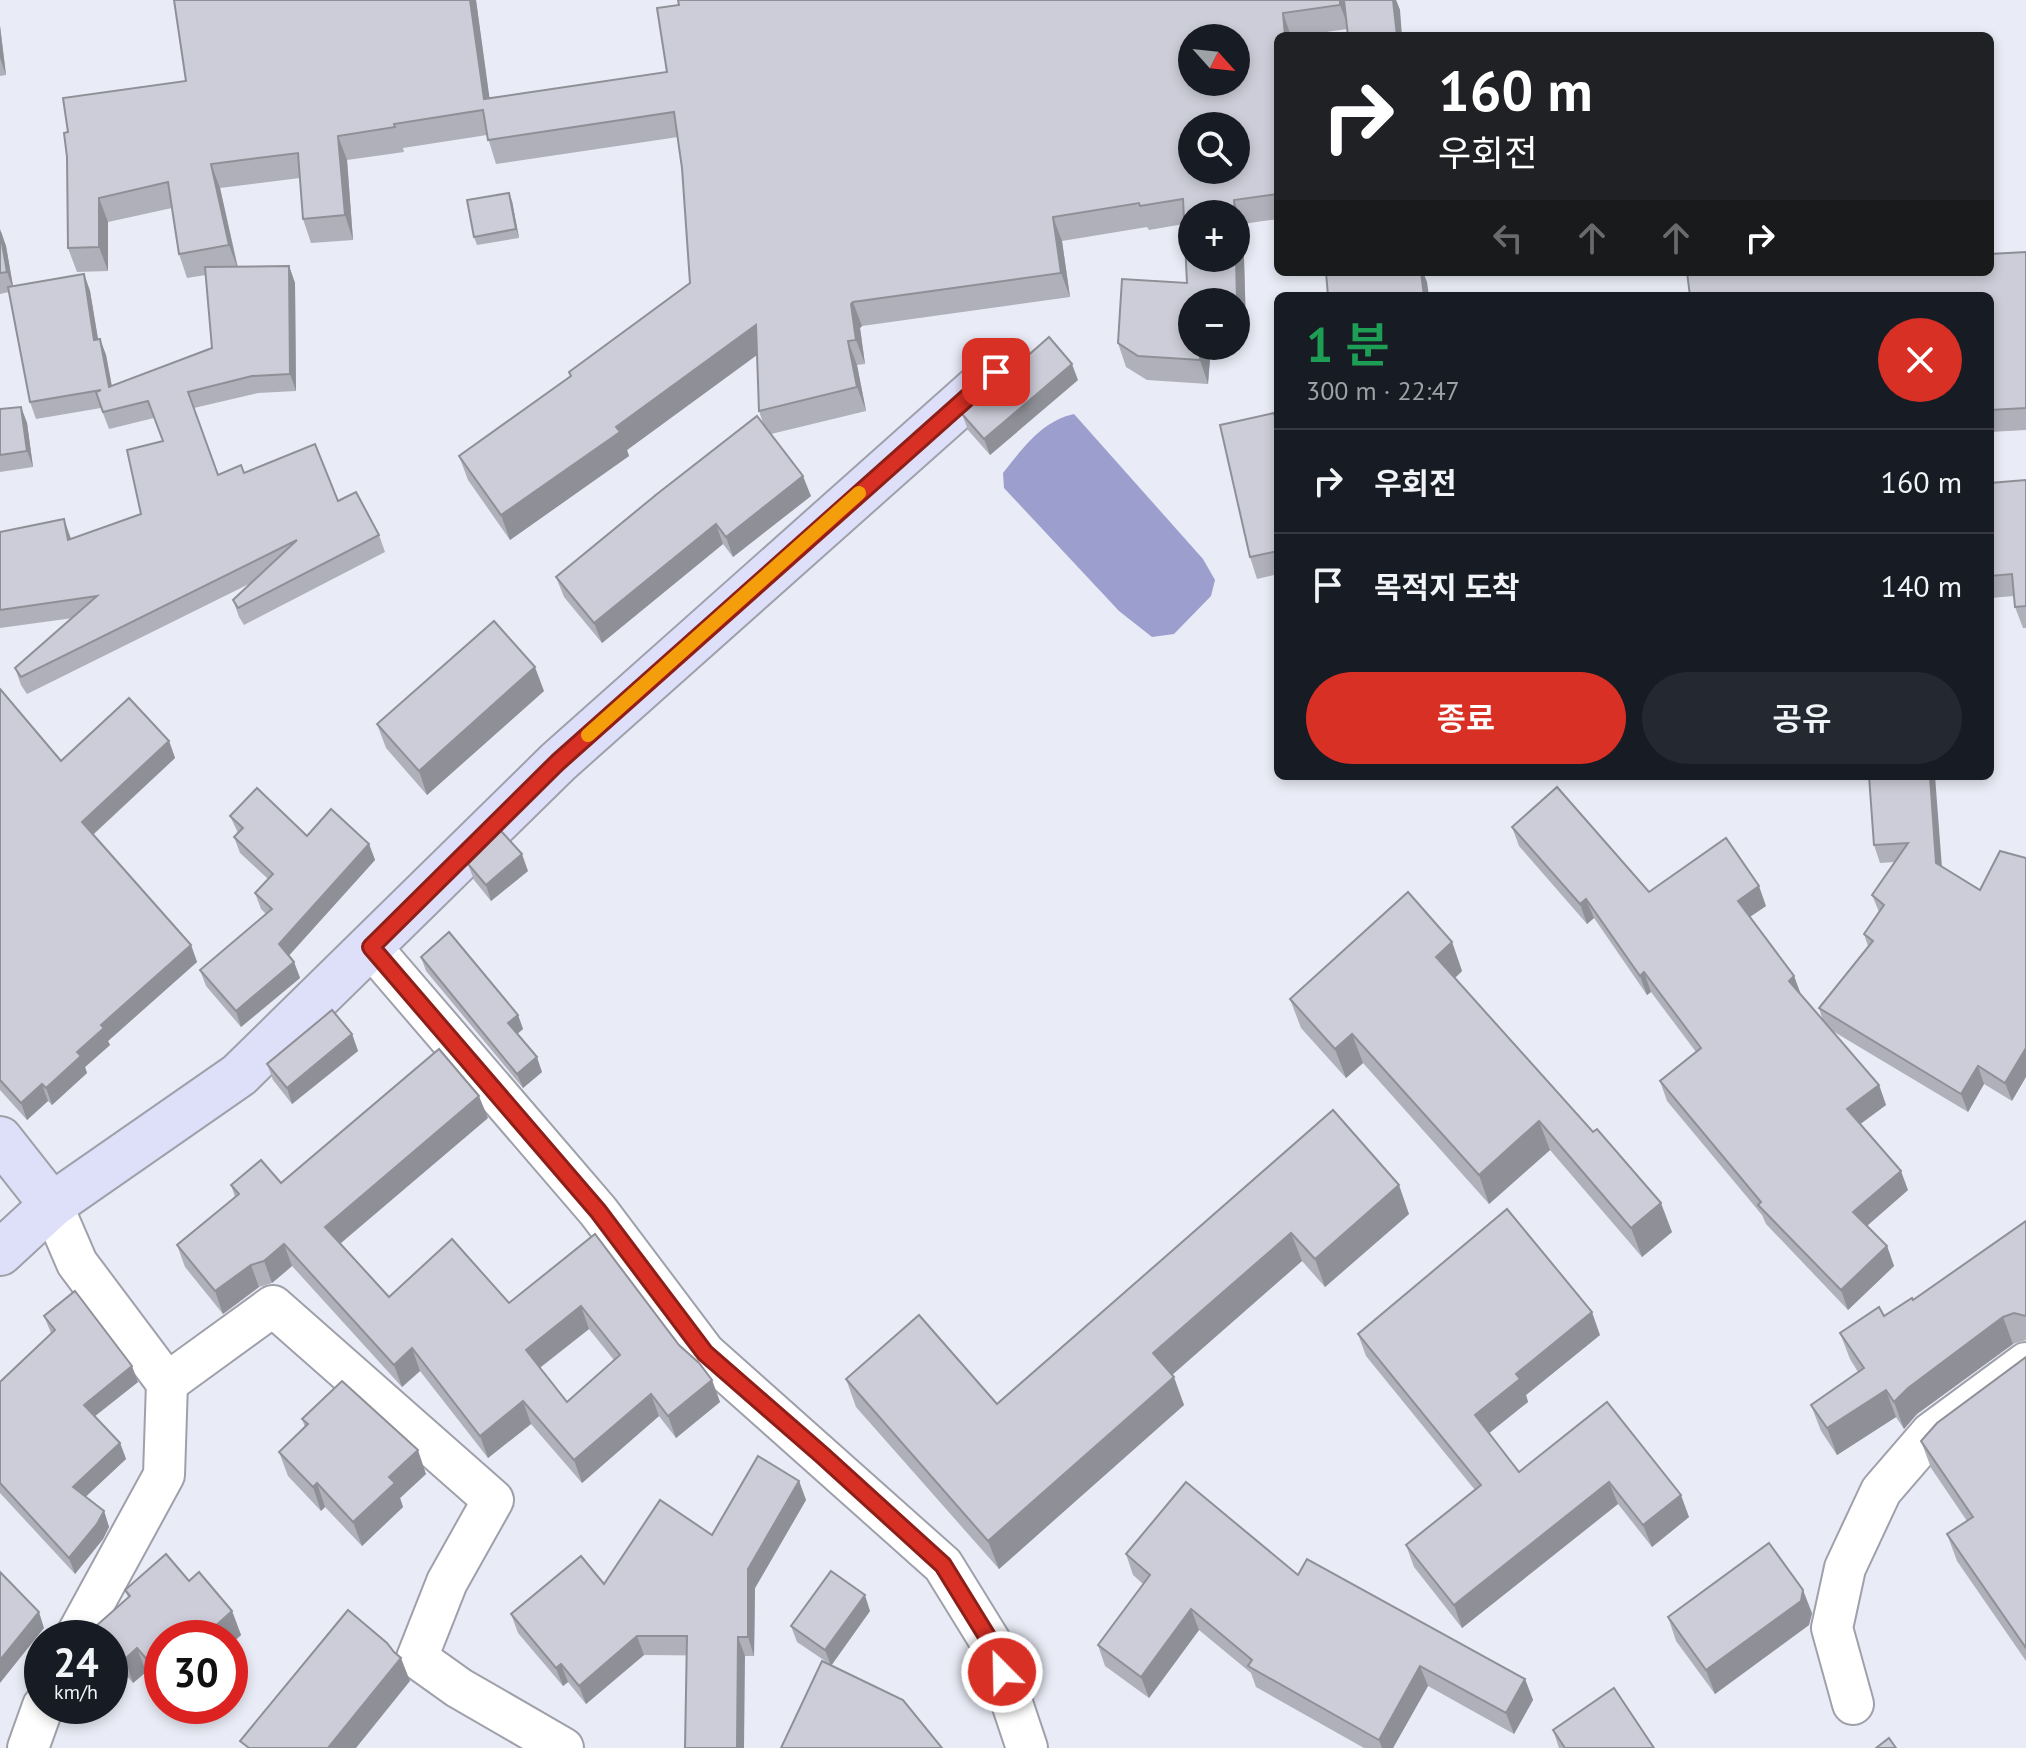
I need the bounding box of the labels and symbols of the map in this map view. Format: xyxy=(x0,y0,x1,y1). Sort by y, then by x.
north arrow xyxy=(1178,24,1250,96)
pin xyxy=(962,338,1030,406)
speed limit sign: 30 xyxy=(144,1620,248,1724)
position arrow xyxy=(960,1630,1044,1714)

